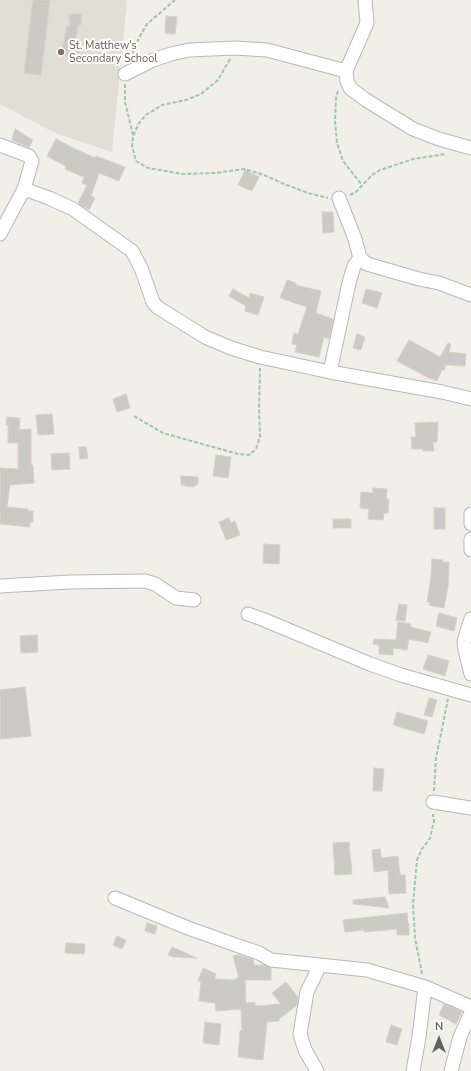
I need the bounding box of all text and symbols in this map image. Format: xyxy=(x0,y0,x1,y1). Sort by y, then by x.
place label: St. Matthew's Secondary School xyxy=(69,39,158,65)
marker: St. Matthew's Secondary School xyxy=(56,47,66,57)
north arrow xyxy=(419,1019,459,1059)
text: N xyxy=(435,1019,443,1034)

